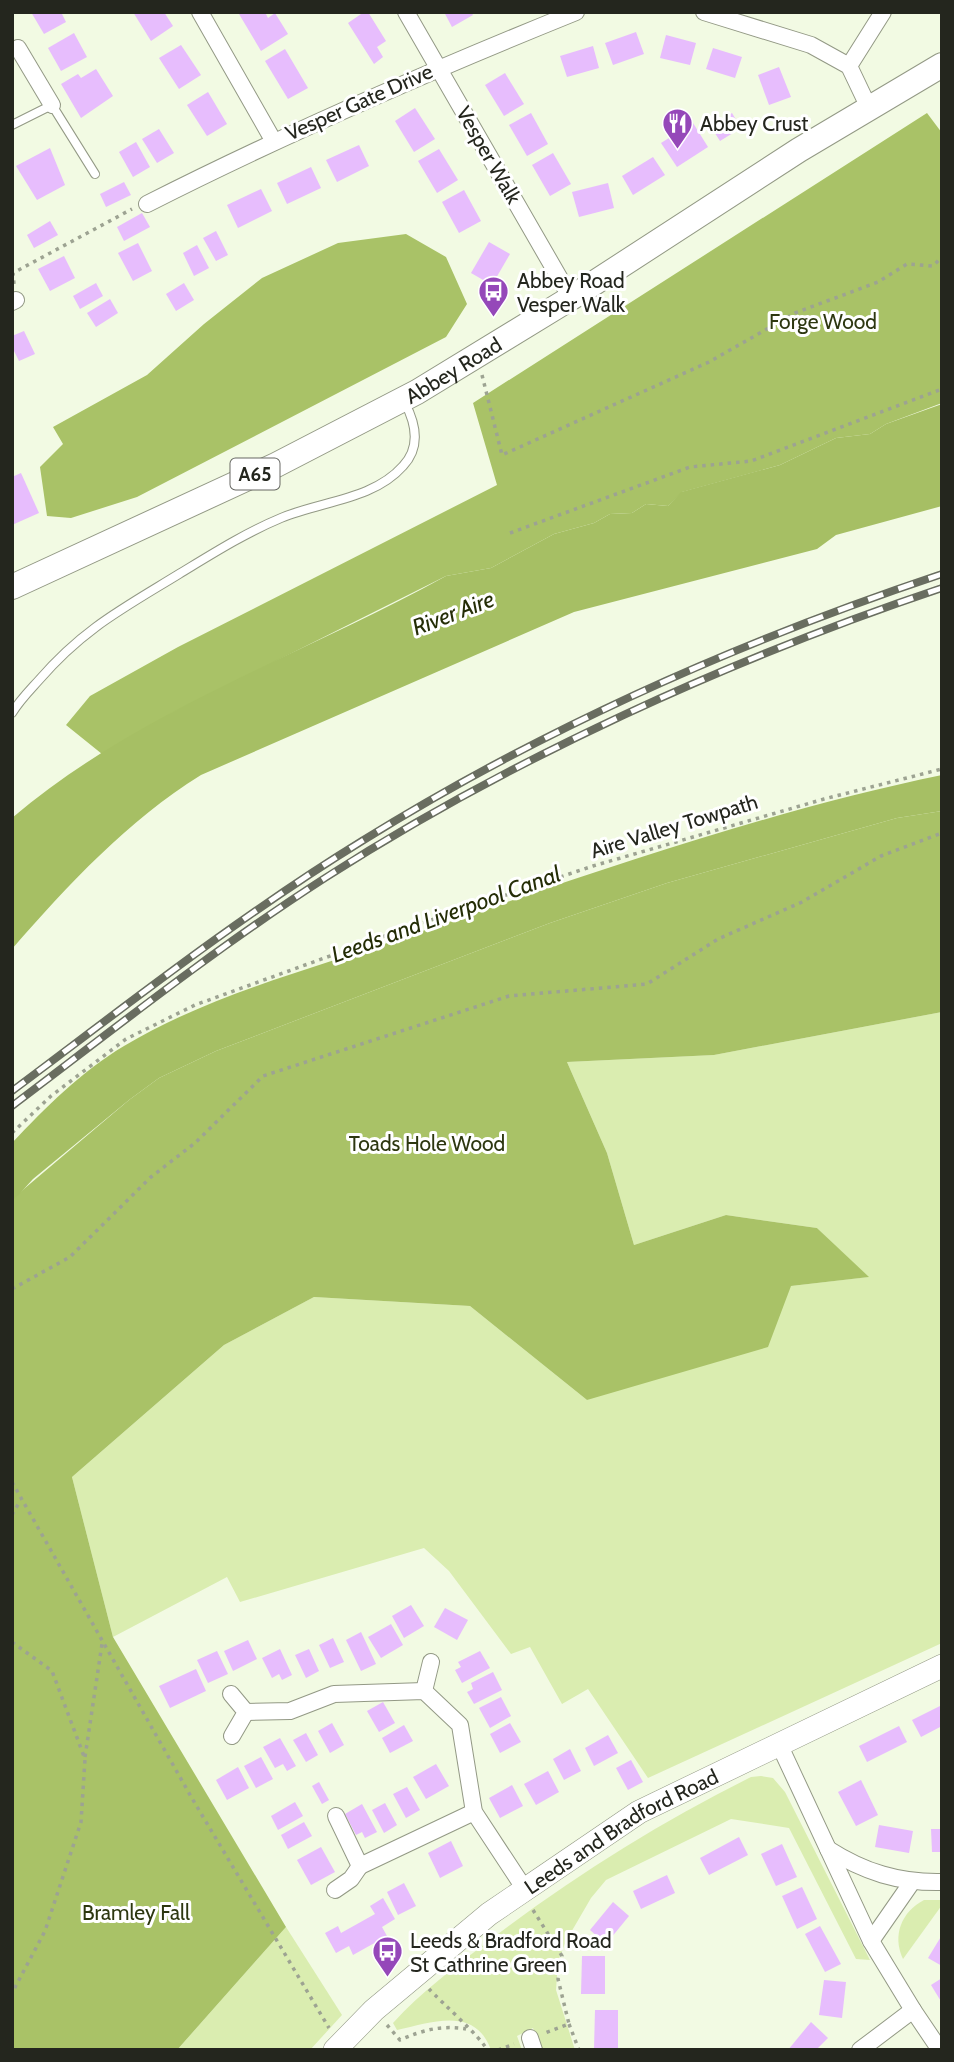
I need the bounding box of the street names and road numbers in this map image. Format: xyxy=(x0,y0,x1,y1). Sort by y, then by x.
street label: Vesper Gate Drive xyxy=(282,58,437,146)
street label: Vesper Walk xyxy=(451,102,527,209)
street label: Abbey Road xyxy=(401,331,506,408)
road number: A65 xyxy=(230,458,280,489)
street label: Aire Valley Towpath xyxy=(587,789,761,863)
street label: Leeds and Bradford Road xyxy=(519,1763,722,1899)

